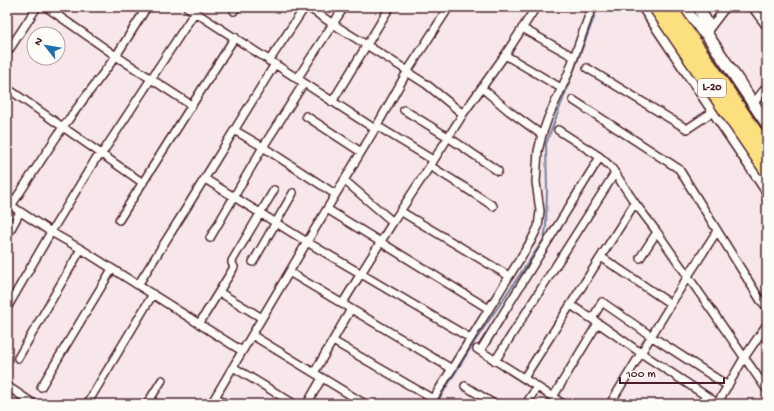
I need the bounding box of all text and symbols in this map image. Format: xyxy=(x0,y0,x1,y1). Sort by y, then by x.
north arrow xyxy=(26,26,66,66)
text: N xyxy=(32,36,46,48)
road number: L-20 xyxy=(698,79,726,97)
scale bar xyxy=(620,359,724,385)
text: 100 m xyxy=(625,368,656,382)

